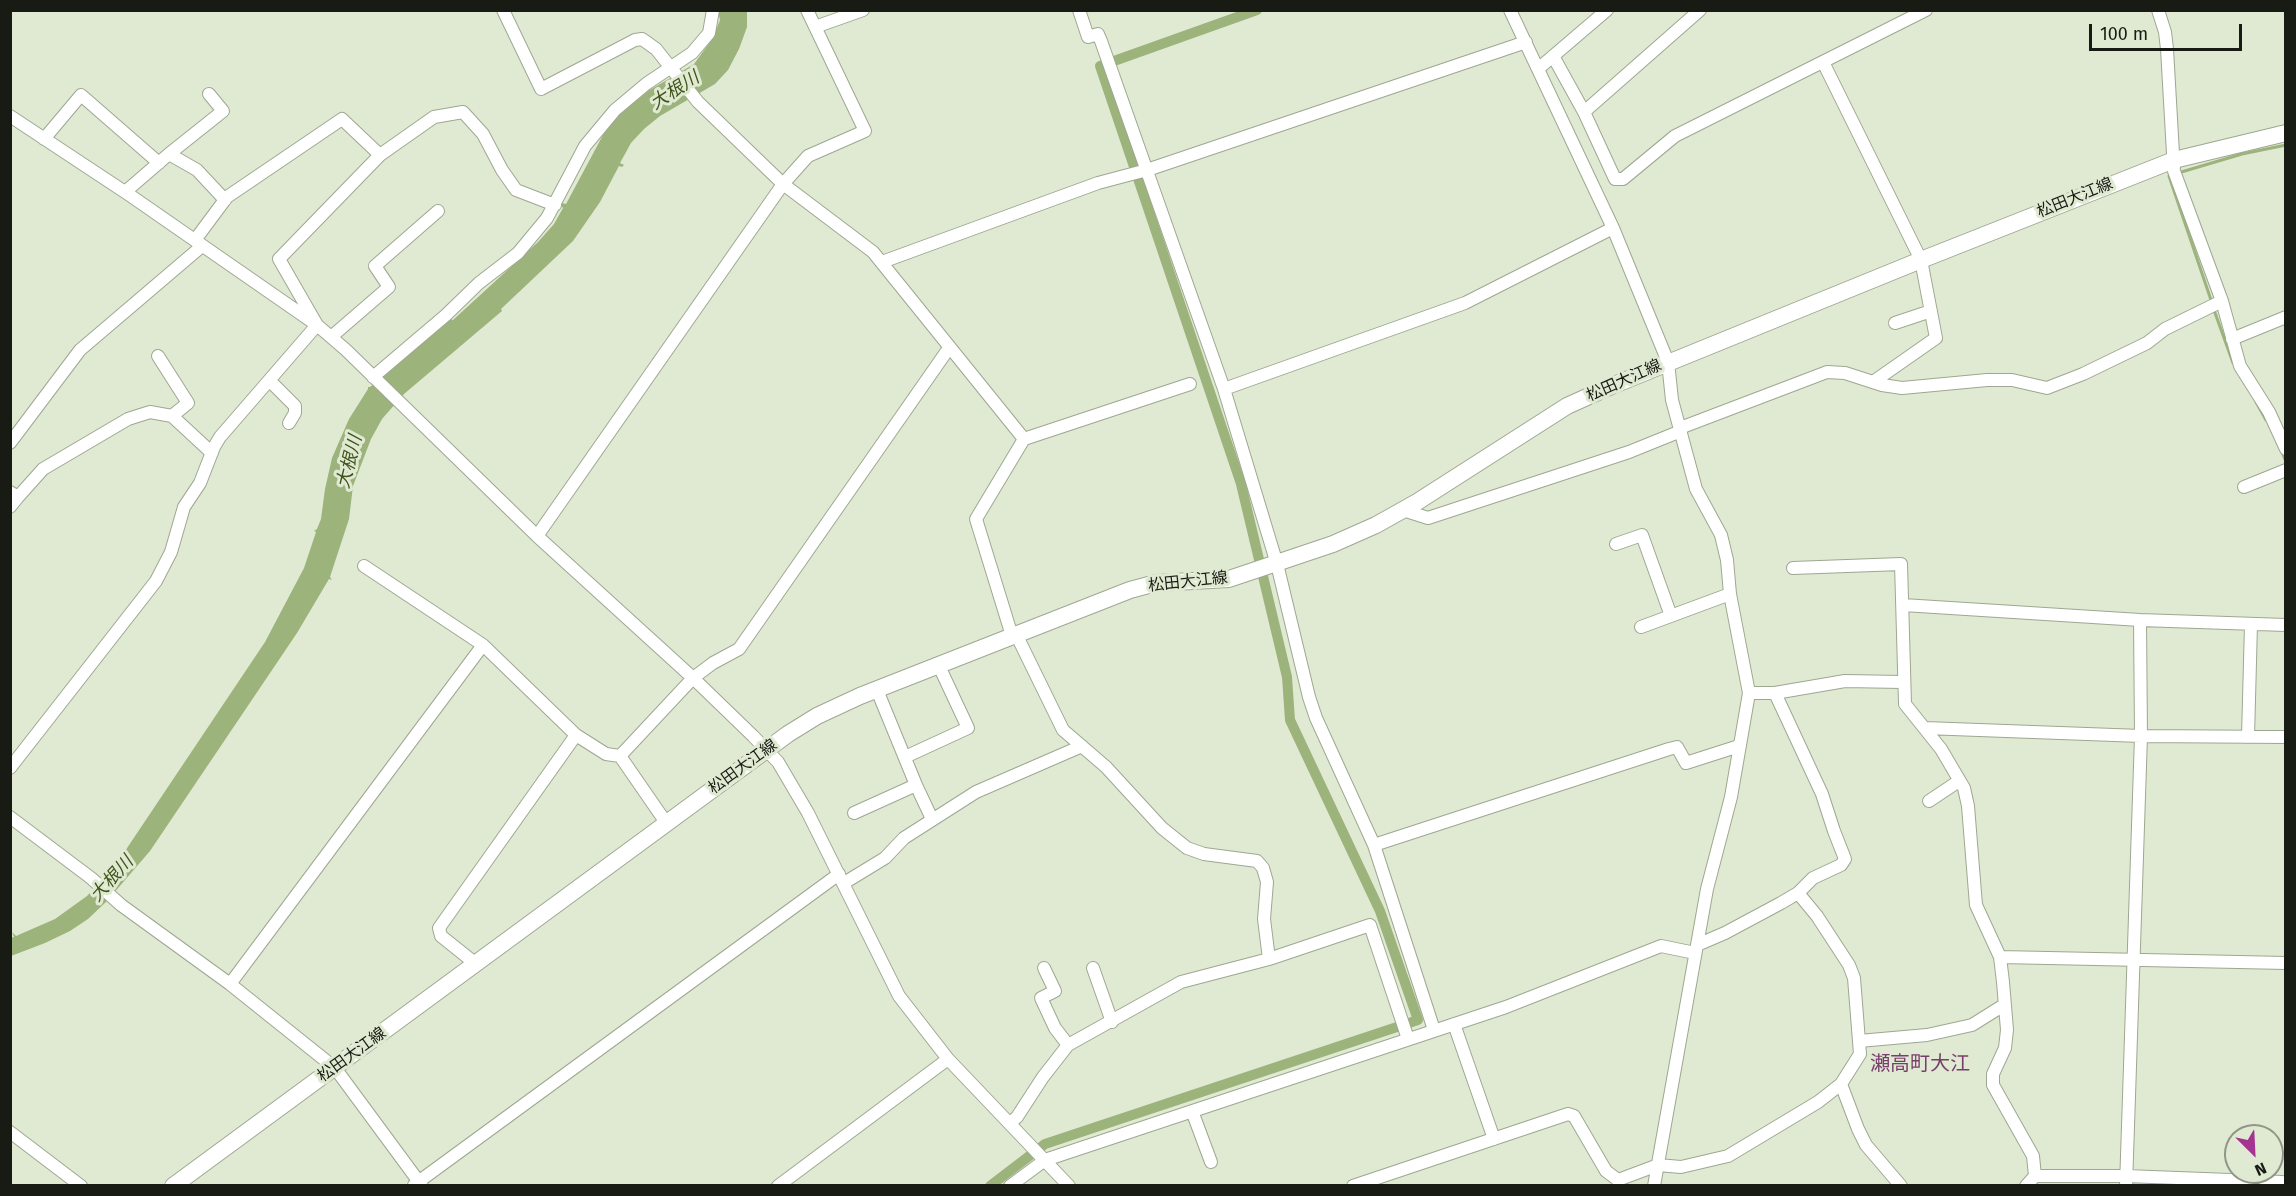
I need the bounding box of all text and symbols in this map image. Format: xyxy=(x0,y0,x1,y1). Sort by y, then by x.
scale bar xyxy=(2092,12,2245,50)
text: 100 m xyxy=(2100,23,2148,45)
water label: 大根川 xyxy=(646,67,704,115)
street label: 松田大江線 xyxy=(2034,174,2116,222)
street label: 松田大江線 xyxy=(1584,356,1664,406)
water label: 大根川 xyxy=(333,433,367,491)
street label: 松田大江線 xyxy=(1147,568,1229,596)
street label: 松田大江線 xyxy=(705,736,781,798)
water label: 大根川 xyxy=(86,852,138,906)
street label: 松田大江線 xyxy=(314,1024,390,1086)
district label: 瀬高町大江 xyxy=(1870,1052,1970,1076)
north arrow xyxy=(2224,1124,2284,1184)
text: N xyxy=(2252,1158,2269,1180)

